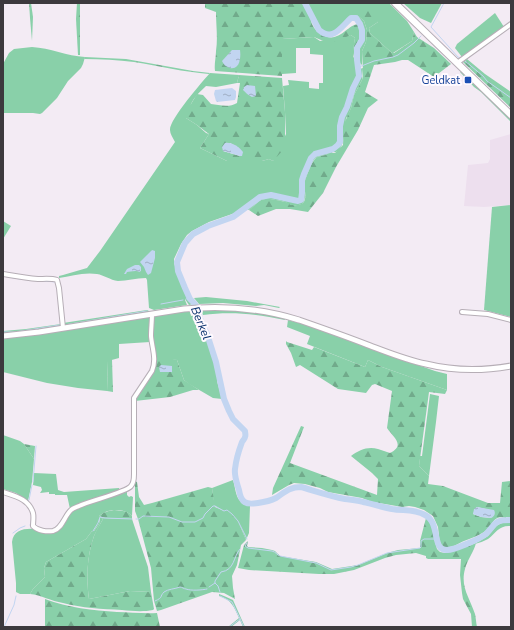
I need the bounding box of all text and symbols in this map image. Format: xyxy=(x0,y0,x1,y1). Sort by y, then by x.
place label: Geldkat xyxy=(421,73,460,88)
marker: Geldkat xyxy=(463,75,473,85)
water label: Berkel xyxy=(187,304,215,342)

